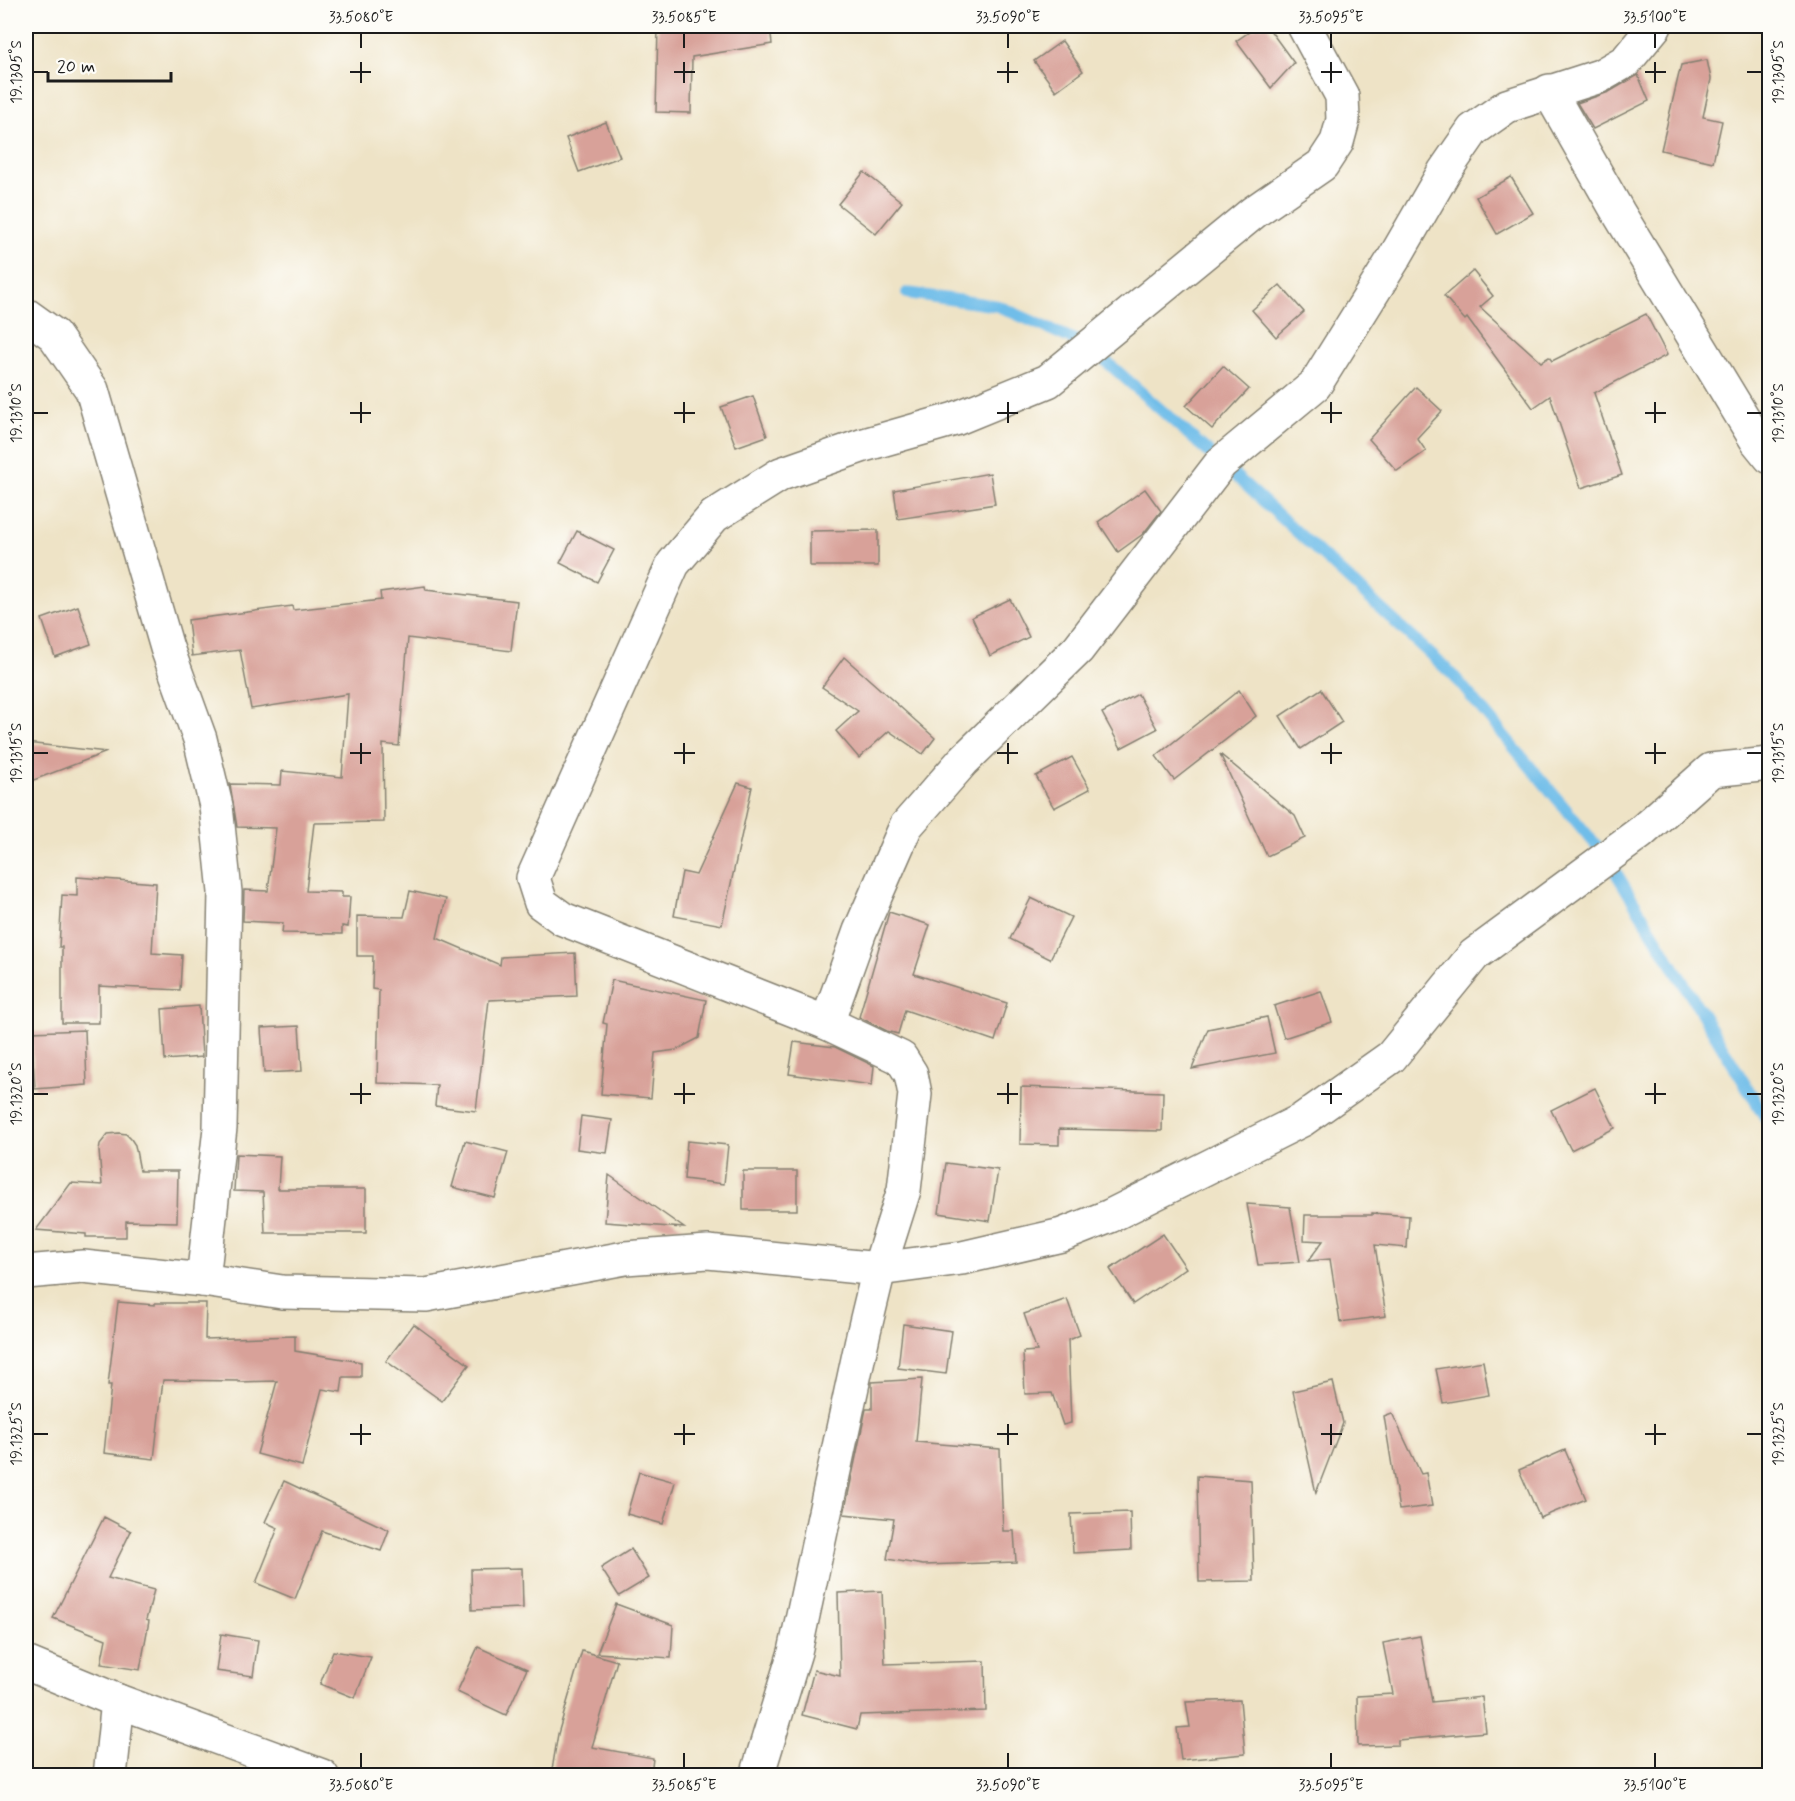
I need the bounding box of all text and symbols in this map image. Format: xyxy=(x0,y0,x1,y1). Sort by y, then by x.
text: 33.5080°E xyxy=(329,8,394,28)
text: 33.5085°E xyxy=(651,8,717,28)
text: 33.5090°E xyxy=(976,8,1040,28)
text: 33.5095°E xyxy=(1299,8,1364,28)
text: 33.5100°E xyxy=(1623,8,1687,28)
text: 19.1305°S xyxy=(7,40,27,104)
text: 19.1305°S xyxy=(1769,40,1789,104)
scale bar xyxy=(48,45,171,83)
text: 20 m xyxy=(57,55,95,79)
text: 19.1310°S xyxy=(7,383,27,443)
text: 19.1310°S xyxy=(1769,383,1789,443)
text: 19.1315°S xyxy=(7,723,27,783)
text: 19.1315°S xyxy=(1769,723,1789,783)
text: 19.1320°S xyxy=(7,1063,27,1125)
text: 19.1320°S xyxy=(1769,1063,1789,1125)
text: 19.1325°S xyxy=(7,1402,27,1466)
text: 19.1325°S xyxy=(1769,1402,1789,1466)
text: 33.5080°E xyxy=(329,1776,394,1796)
text: 33.5085°E xyxy=(651,1776,717,1796)
text: 33.5090°E xyxy=(976,1776,1040,1796)
text: 33.5095°E xyxy=(1299,1776,1364,1796)
text: 33.5100°E xyxy=(1623,1776,1687,1796)

